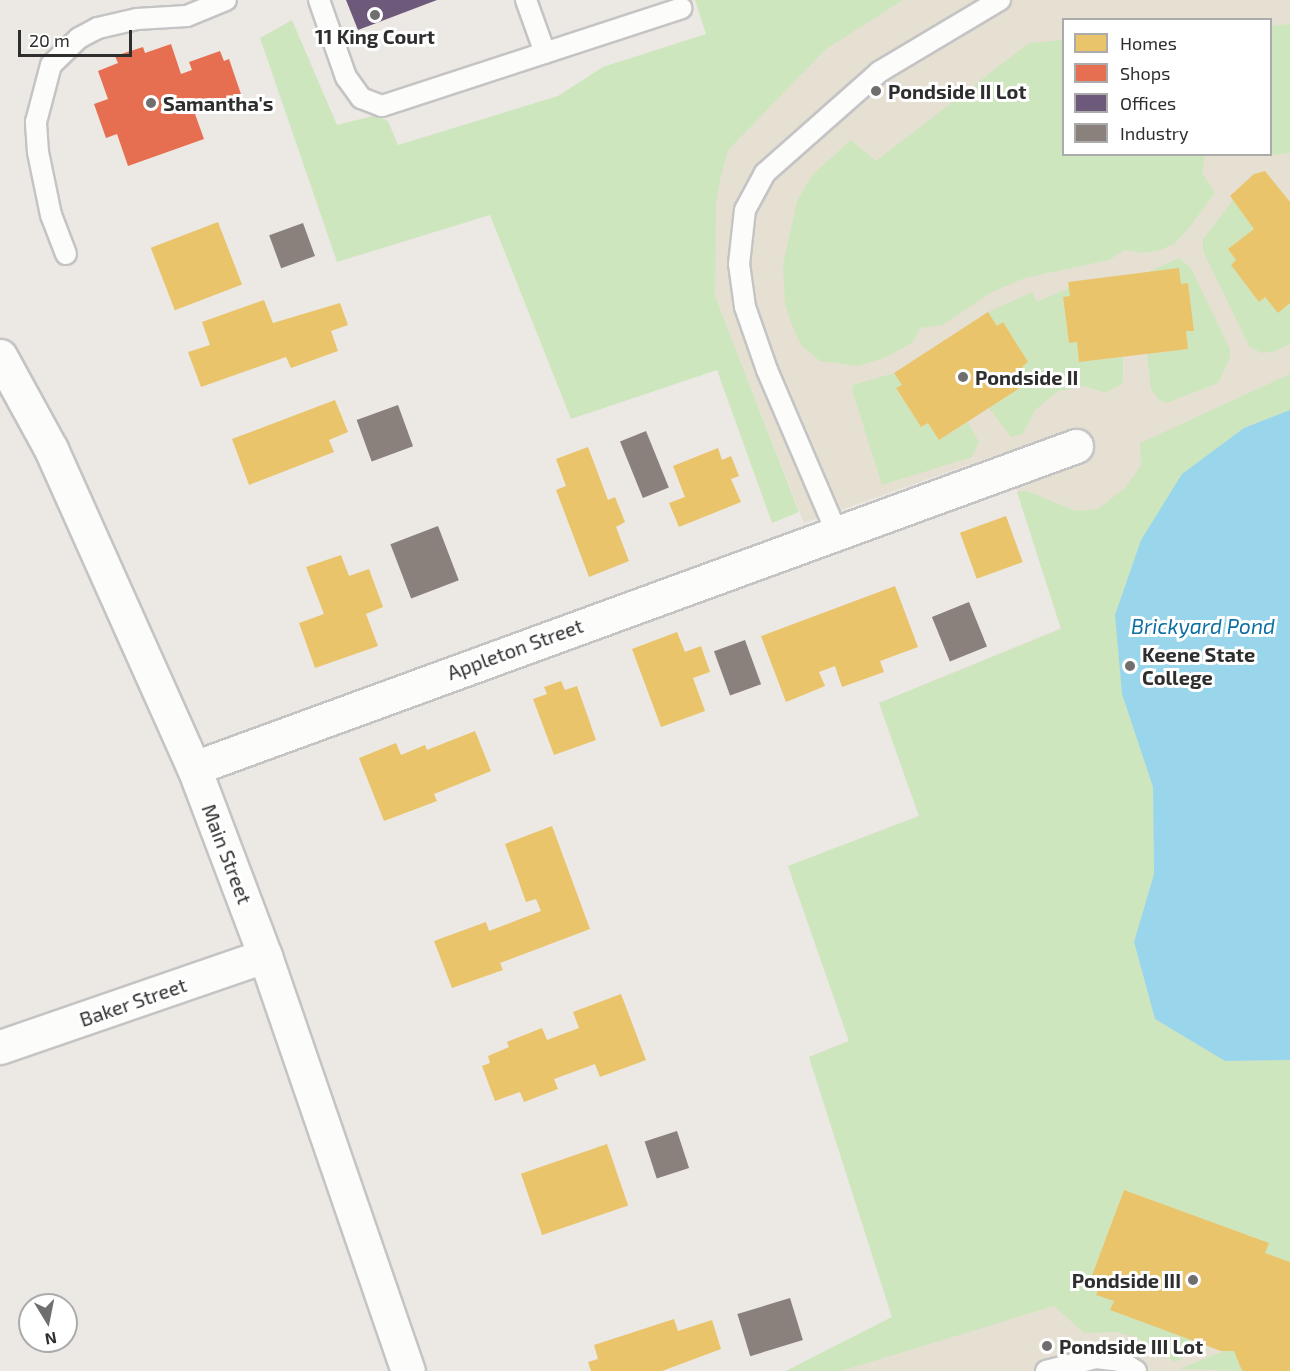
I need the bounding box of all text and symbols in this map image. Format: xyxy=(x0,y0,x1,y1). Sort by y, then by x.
marker: 11 King Court xyxy=(368,8,382,22)
scale bar xyxy=(21,18,135,56)
legend xyxy=(1062,18,1272,156)
place label: 11 King Court xyxy=(315,24,435,48)
text: 20 m xyxy=(29,29,70,51)
text: Homes xyxy=(1120,32,1177,54)
text: Shops xyxy=(1120,62,1170,84)
place label: Pondside II Lot xyxy=(888,79,1026,103)
marker: Pondside II Lot xyxy=(869,84,883,98)
place label: Samantha's xyxy=(163,91,273,115)
text: Offices xyxy=(1120,92,1176,114)
marker: Samantha's xyxy=(144,96,158,110)
text: Industry xyxy=(1120,122,1189,144)
place label: Pondside II xyxy=(975,365,1078,389)
marker: Pondside II xyxy=(956,370,970,384)
street label: Appleton Street xyxy=(444,613,586,685)
water label: Brickyard Pond xyxy=(1131,613,1275,639)
place label: Keene State College xyxy=(1142,642,1255,689)
marker: Keene State College xyxy=(1123,659,1137,673)
street label: Main Street xyxy=(197,801,257,907)
street label: Baker Street xyxy=(76,972,190,1032)
place label: Pondside III xyxy=(1072,1268,1181,1292)
marker: Pondside III xyxy=(1186,1273,1200,1287)
north arrow xyxy=(18,1293,78,1353)
text: N xyxy=(44,1329,58,1350)
place label: Pondside III Lot xyxy=(1059,1334,1203,1358)
marker: Pondside III Lot xyxy=(1040,1339,1054,1353)

